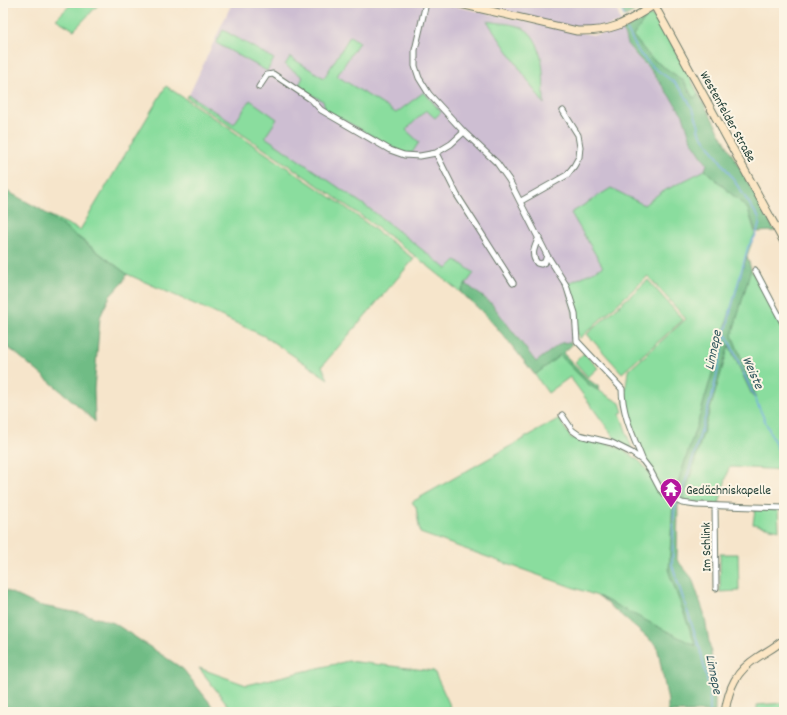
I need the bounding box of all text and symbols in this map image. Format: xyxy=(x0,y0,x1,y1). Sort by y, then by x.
street label: Westenfelder Straße xyxy=(694,68,760,166)
water label: Linnepe xyxy=(700,328,728,372)
water label: Weiste xyxy=(736,353,769,393)
temple icon: Gedächniskapelle xyxy=(658,476,684,509)
place label: Gedächniskapelle xyxy=(686,482,771,501)
street label: Im Schlink xyxy=(698,522,717,572)
water label: Linnepe xyxy=(699,653,727,697)

